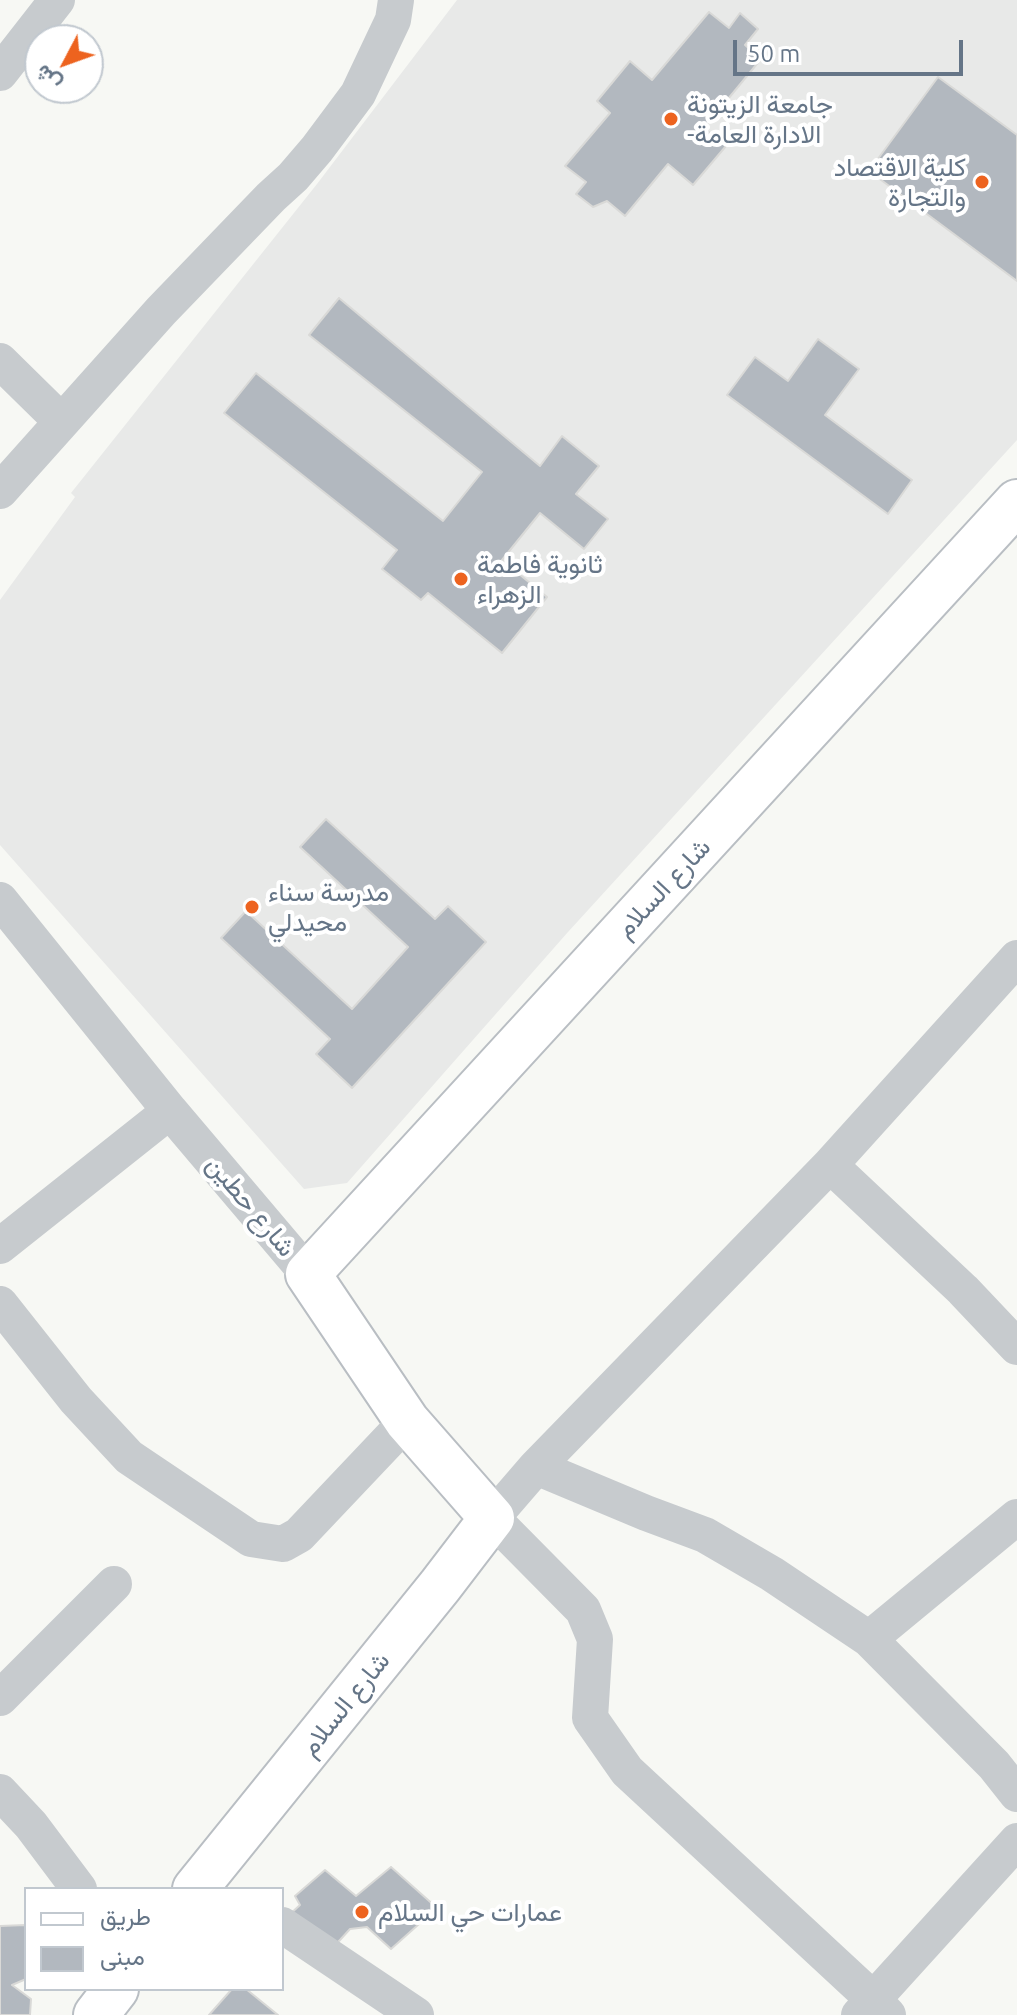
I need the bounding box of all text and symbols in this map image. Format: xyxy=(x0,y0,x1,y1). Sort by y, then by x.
north arrow xyxy=(24,24,104,104)
scale bar xyxy=(737,24,967,74)
text: 50 m xyxy=(747,40,800,67)
text: ش xyxy=(29,61,65,97)
place label: جامعة الزيتونة -الادارة العامة xyxy=(687,88,833,150)
marker: جامعة الزيتونة -الادارة العامة xyxy=(662,110,680,128)
place label: كلية الاقتصاد والتجارة xyxy=(834,151,966,212)
marker: كلية الاقتصاد والتجارة xyxy=(973,173,991,191)
place label: ثانوية فاطمة الزهراء xyxy=(477,548,603,610)
marker: ثانوية فاطمة الزهراء xyxy=(452,570,470,588)
street label: شارع السلام xyxy=(609,832,717,944)
place label: مدرسة سناء محيدلي xyxy=(268,876,389,938)
marker: مدرسة سناء محيدلي xyxy=(243,898,261,916)
street label: شارع حطين xyxy=(200,1149,302,1263)
street label: شارع السلام xyxy=(294,1646,396,1762)
legend xyxy=(24,1887,284,1991)
place label: عمارات حي السلام xyxy=(378,1896,562,1928)
text: طريق xyxy=(100,1903,151,1930)
marker: عمارات حي السلام xyxy=(353,1903,371,1921)
text: مبنى xyxy=(100,1943,145,1970)

